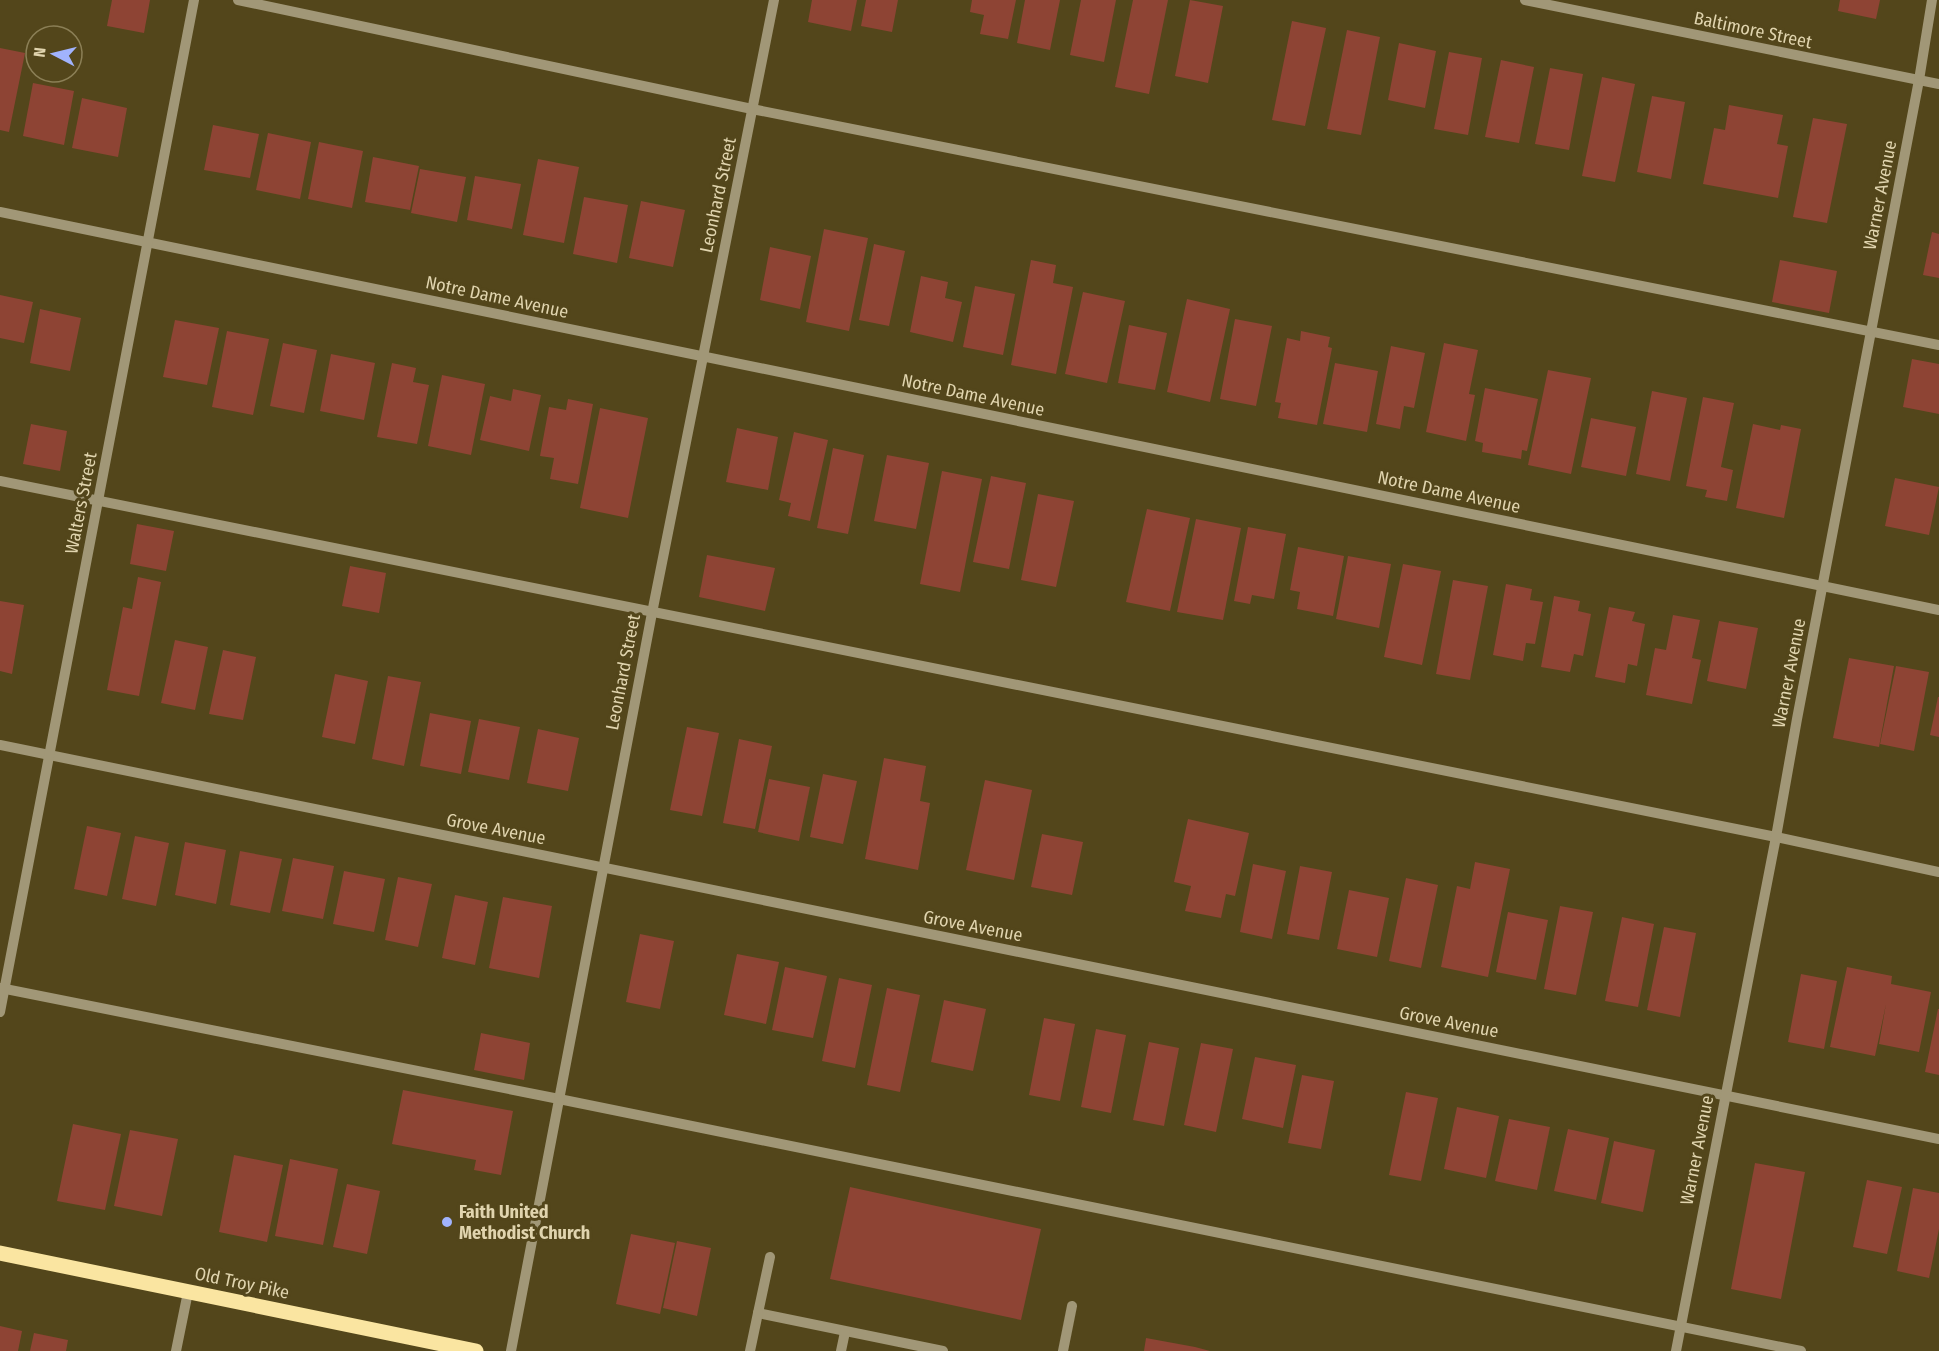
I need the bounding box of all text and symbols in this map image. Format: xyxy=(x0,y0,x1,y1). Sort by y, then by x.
street label: Baltimore Street xyxy=(1692,7,1814,53)
north arrow xyxy=(24,24,84,84)
text: N xyxy=(30,46,50,58)
street label: Leonhard Street xyxy=(695,135,741,255)
street label: Warner Avenue xyxy=(1859,138,1901,252)
street label: Notre Dame Avenue xyxy=(424,271,570,323)
street label: Notre Dame Avenue xyxy=(900,369,1046,421)
street label: Walters Street xyxy=(60,450,102,556)
street label: Notre Dame Avenue xyxy=(1376,466,1522,518)
street label: Leonhard Street xyxy=(601,612,645,732)
street label: Warner Avenue xyxy=(1768,616,1810,730)
street label: Grove Avenue xyxy=(445,809,548,849)
street label: Grove Avenue xyxy=(922,906,1025,946)
street label: Grove Avenue xyxy=(1398,1002,1501,1042)
street label: Warner Avenue xyxy=(1676,1093,1718,1207)
place label: Faith United Methodist Church xyxy=(459,1201,590,1244)
marker: Faith United Methodist Church xyxy=(440,1215,454,1229)
street label: Old Troy Pike xyxy=(193,1262,291,1304)

